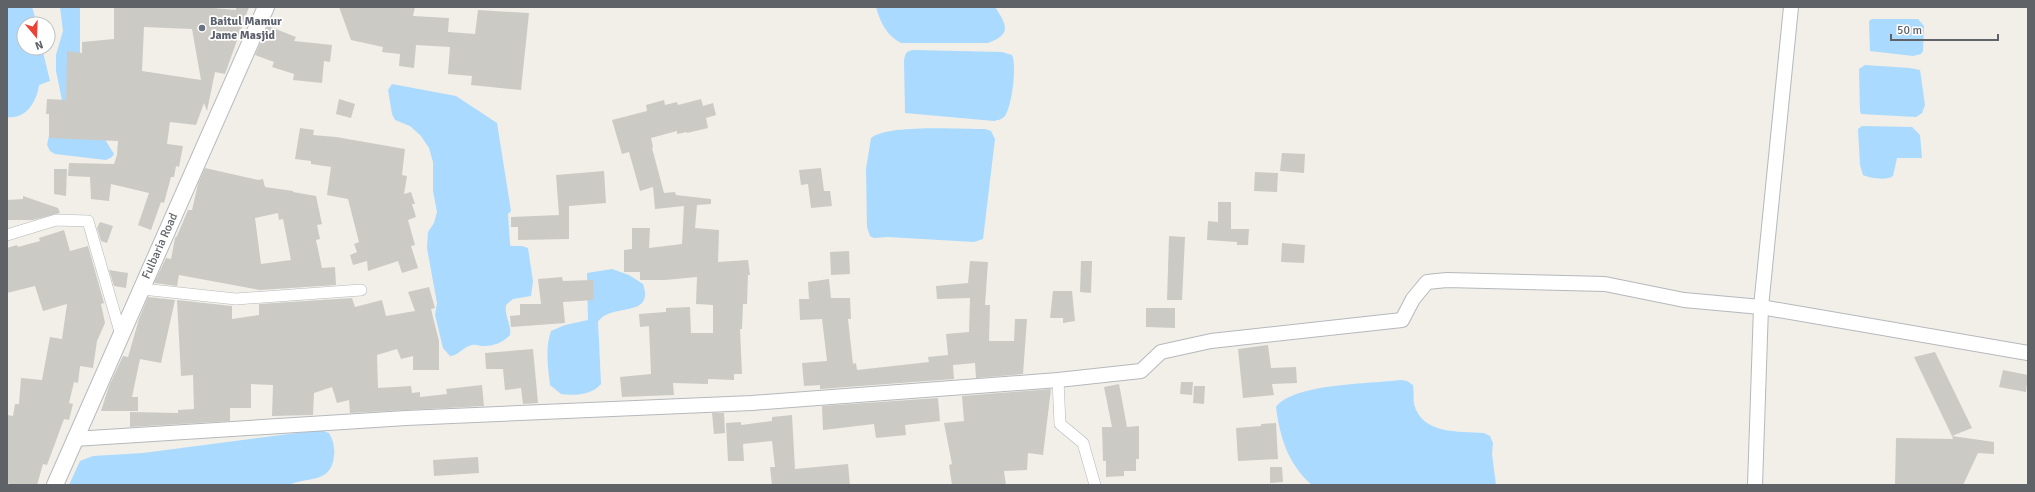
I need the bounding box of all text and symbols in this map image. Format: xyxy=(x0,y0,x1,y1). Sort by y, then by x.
place label: Baitul Mamur Jame Masjid xyxy=(210,14,282,43)
north arrow xyxy=(16,16,56,56)
scale bar xyxy=(1891,16,1998,42)
marker: Baitul Mamur Jame Masjid xyxy=(197,23,207,33)
text: 50 m xyxy=(1897,23,1922,38)
text: N xyxy=(33,38,45,52)
street label: Fulbaria Road xyxy=(139,211,181,281)

